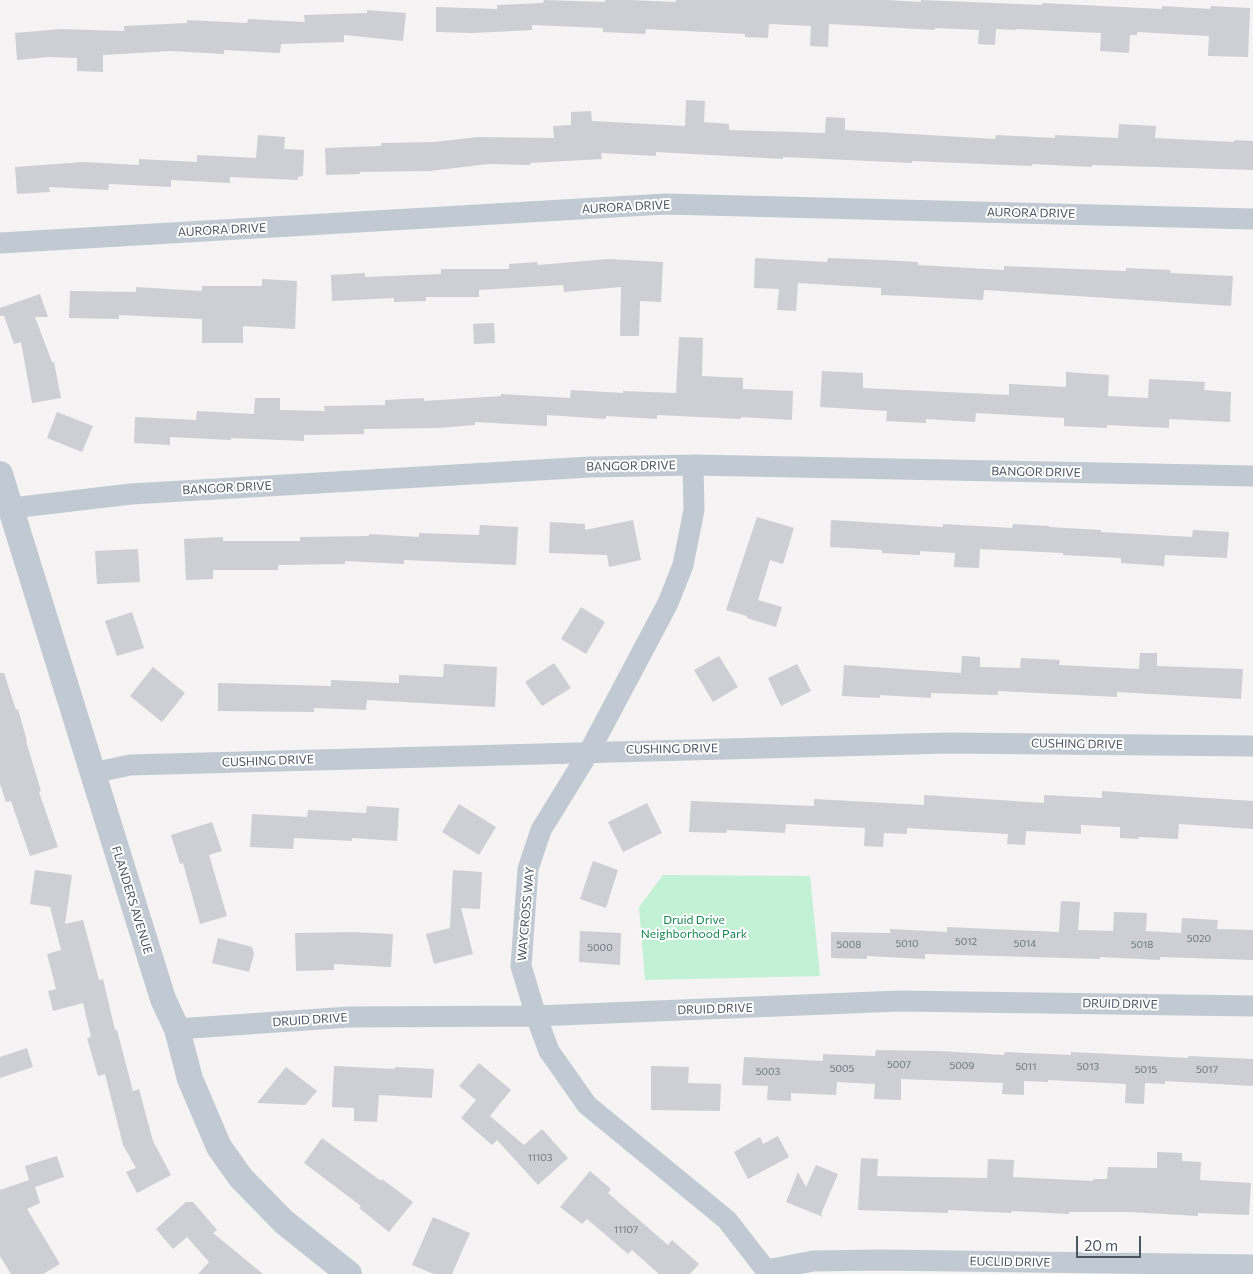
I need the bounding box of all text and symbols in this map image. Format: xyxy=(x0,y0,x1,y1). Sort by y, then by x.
street label: AURORA DRIVE xyxy=(581,197,671,217)
street label: AURORA DRIVE xyxy=(987,205,1075,221)
street label: AURORA DRIVE xyxy=(177,220,267,240)
street label: BANGOR DRIVE xyxy=(586,458,676,474)
street label: BANGOR DRIVE xyxy=(991,464,1081,480)
street label: BANGOR DRIVE xyxy=(182,478,272,498)
street label: CUSHING DRIVE xyxy=(1031,736,1123,752)
street label: CUSHING DRIVE xyxy=(626,741,718,757)
street label: CUSHING DRIVE xyxy=(222,752,314,770)
street label: FLANDERS AVENUE xyxy=(109,844,155,956)
street label: WAYCROSS WAY xyxy=(515,866,537,962)
park label: Druid Drive Neighborhood Park xyxy=(641,913,747,941)
house number: 5020 xyxy=(1187,933,1211,945)
house number: 5012 xyxy=(955,936,977,948)
house number: 5010 xyxy=(895,938,919,950)
house number: 5014 xyxy=(1014,938,1036,950)
house number: 5008 xyxy=(837,939,861,951)
house number: 5018 xyxy=(1131,939,1153,951)
house number: 5000 xyxy=(587,942,613,954)
street label: DRUID DRIVE xyxy=(1082,996,1158,1012)
street label: DRUID DRIVE xyxy=(677,1000,753,1018)
street label: DRUID DRIVE xyxy=(272,1010,348,1030)
house number: 5007 xyxy=(887,1059,911,1071)
house number: 5009 xyxy=(950,1060,974,1072)
house number: 5011 xyxy=(1016,1061,1036,1073)
house number: 5013 xyxy=(1077,1061,1099,1073)
house number: 5005 xyxy=(830,1063,854,1075)
house number: 5015 xyxy=(1135,1064,1157,1076)
house number: 5017 xyxy=(1196,1064,1218,1076)
house number: 5003 xyxy=(756,1066,780,1078)
house number: 11103 xyxy=(527,1152,553,1164)
house number: 11107 xyxy=(614,1224,638,1236)
scale bar xyxy=(1078,1226,1143,1258)
text: 20 m xyxy=(1084,1236,1118,1254)
street label: EUCLID DRIVE xyxy=(969,1254,1051,1270)

